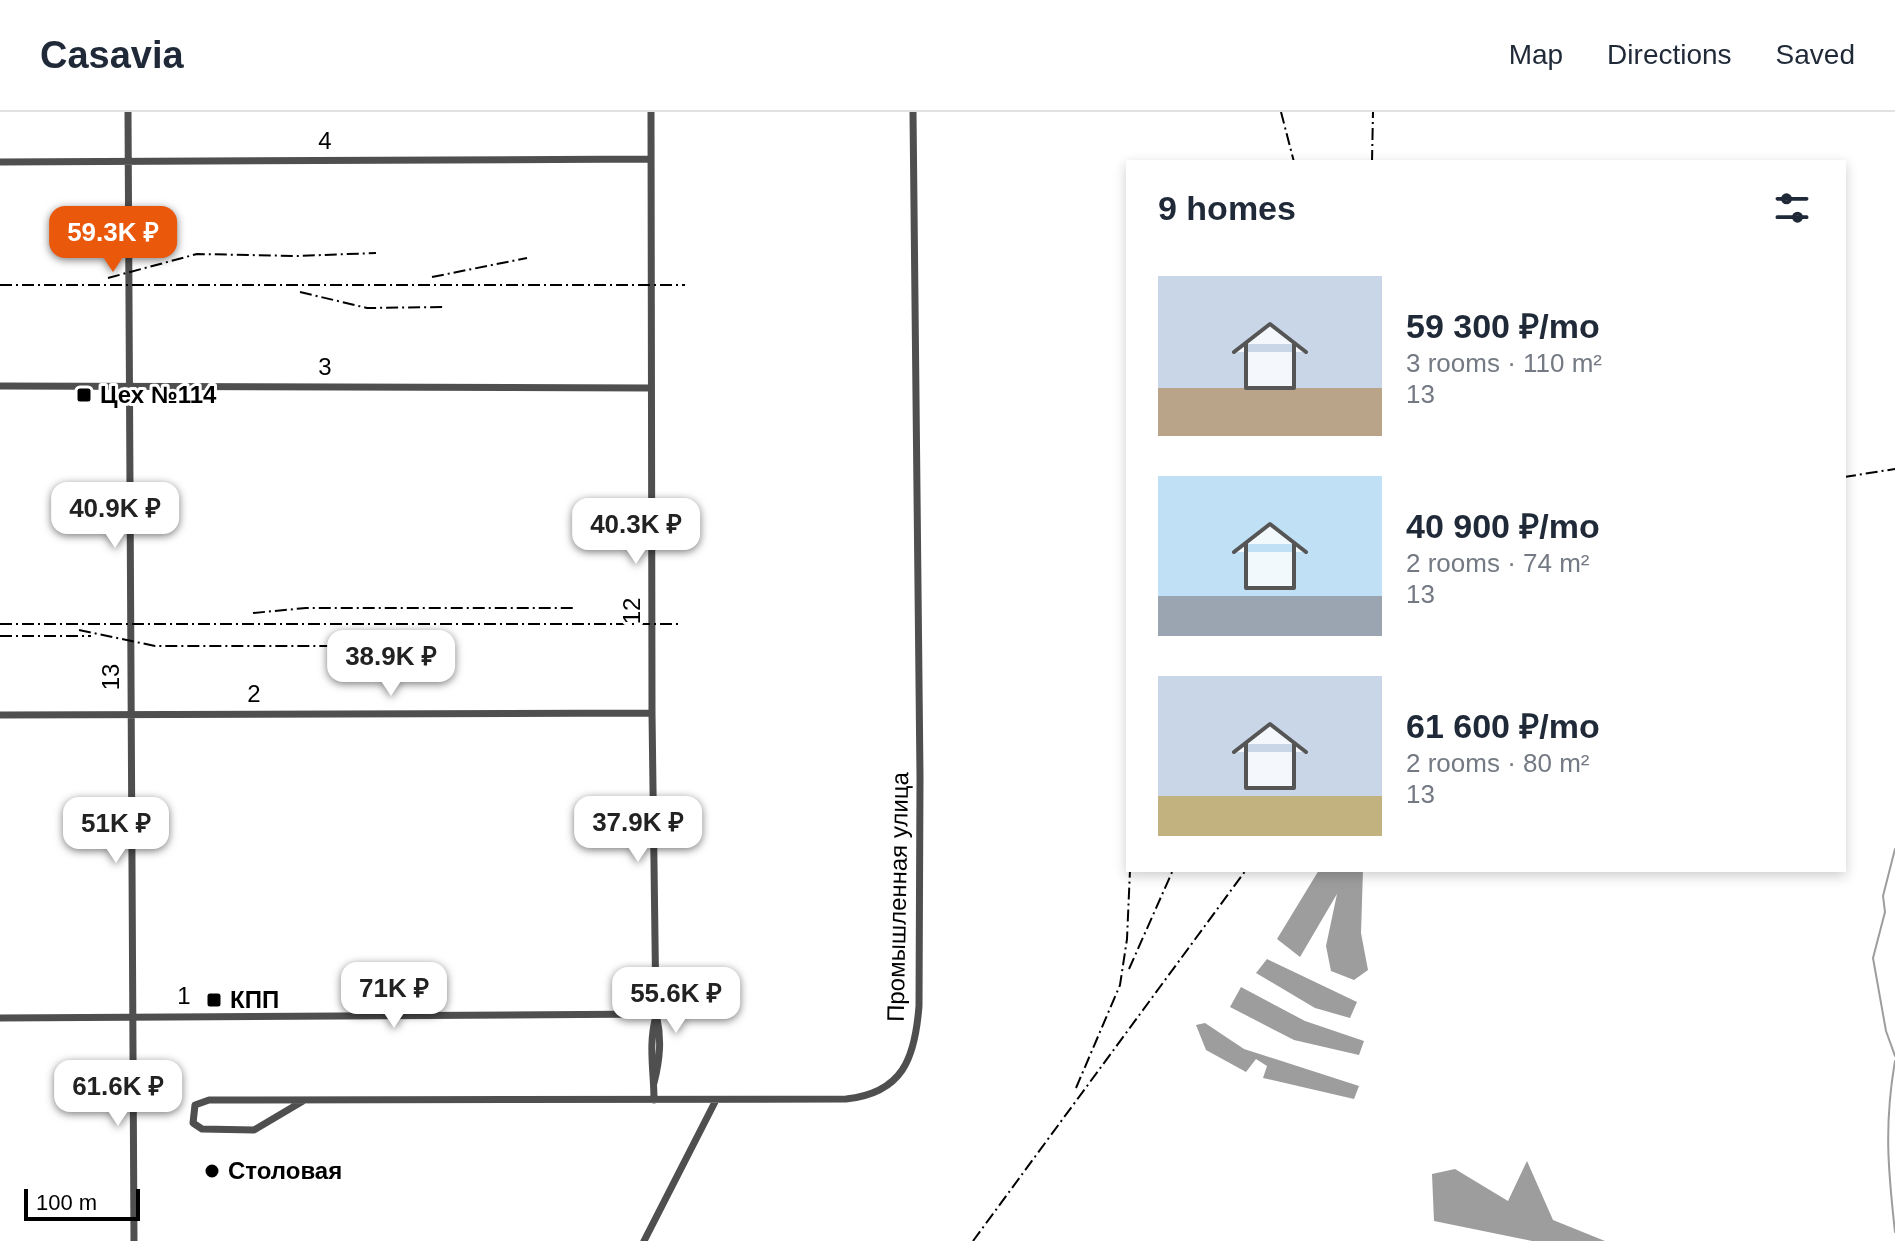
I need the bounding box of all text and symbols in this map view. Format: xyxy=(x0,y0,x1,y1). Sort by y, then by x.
text: Casavia xyxy=(40,34,184,76)
text: Map xyxy=(1509,39,1563,70)
text: Directions xyxy=(1607,39,1732,70)
text: Saved xyxy=(1776,39,1855,70)
street label: 4 xyxy=(318,127,332,154)
icon: filters xyxy=(1770,186,1814,230)
text: 9 homes xyxy=(1158,189,1296,227)
pin: 59.3K ₽ xyxy=(39,206,187,274)
text: 59.3K ₽ xyxy=(67,217,159,247)
text: 59 300 ₽/mo xyxy=(1406,307,1600,345)
icon: home xyxy=(1222,308,1318,404)
text: 3 rooms · 110 m² xyxy=(1406,348,1602,378)
street label: 3 xyxy=(318,353,332,380)
text: 13 xyxy=(1406,379,1435,409)
place label: Цех №114 xyxy=(100,381,217,408)
marker: Цех №114 xyxy=(75,386,93,404)
pin: 40.9K ₽ xyxy=(41,482,189,550)
text: 40.9K ₽ xyxy=(69,493,161,523)
pin: 40.3K ₽ xyxy=(562,498,710,566)
text: 40 900 ₽/mo xyxy=(1406,507,1600,545)
icon: home xyxy=(1222,508,1318,604)
text: 40.3K ₽ xyxy=(590,509,682,539)
text: 2 rooms · 74 m² xyxy=(1406,548,1590,578)
text: 13 xyxy=(1406,579,1435,609)
street label: 12 xyxy=(618,598,645,624)
pin: 38.9K ₽ xyxy=(317,630,465,698)
text: 38.9K ₽ xyxy=(345,641,437,671)
street label: 13 xyxy=(97,664,124,690)
street label: 2 xyxy=(247,680,261,707)
text: 61 600 ₽/mo xyxy=(1406,707,1600,745)
icon: home xyxy=(1222,708,1318,804)
text: 2 rooms · 80 m² xyxy=(1406,748,1590,778)
street label: Промышленная улица xyxy=(882,771,913,1022)
text: 13 xyxy=(1406,779,1435,809)
pin: 37.9K ₽ xyxy=(564,796,712,864)
pin: 51K ₽ xyxy=(60,797,172,865)
text: 37.9K ₽ xyxy=(592,807,684,837)
text: 51K ₽ xyxy=(81,808,151,838)
pin: 71K ₽ xyxy=(338,962,450,1030)
pin: 55.6K ₽ xyxy=(602,967,750,1035)
text: 71K ₽ xyxy=(359,973,429,1003)
text: 55.6K ₽ xyxy=(630,978,722,1008)
street label: 1 xyxy=(177,982,191,1009)
place label: КПП xyxy=(230,986,279,1013)
marker: КПП xyxy=(205,991,223,1009)
pin: 61.6K ₽ xyxy=(44,1060,192,1128)
text: 61.6K ₽ xyxy=(72,1071,164,1101)
place label: Столовая xyxy=(228,1157,342,1184)
marker: Столовая xyxy=(203,1162,221,1180)
scale bar xyxy=(24,1185,140,1221)
text: 100 m xyxy=(36,1190,97,1215)

